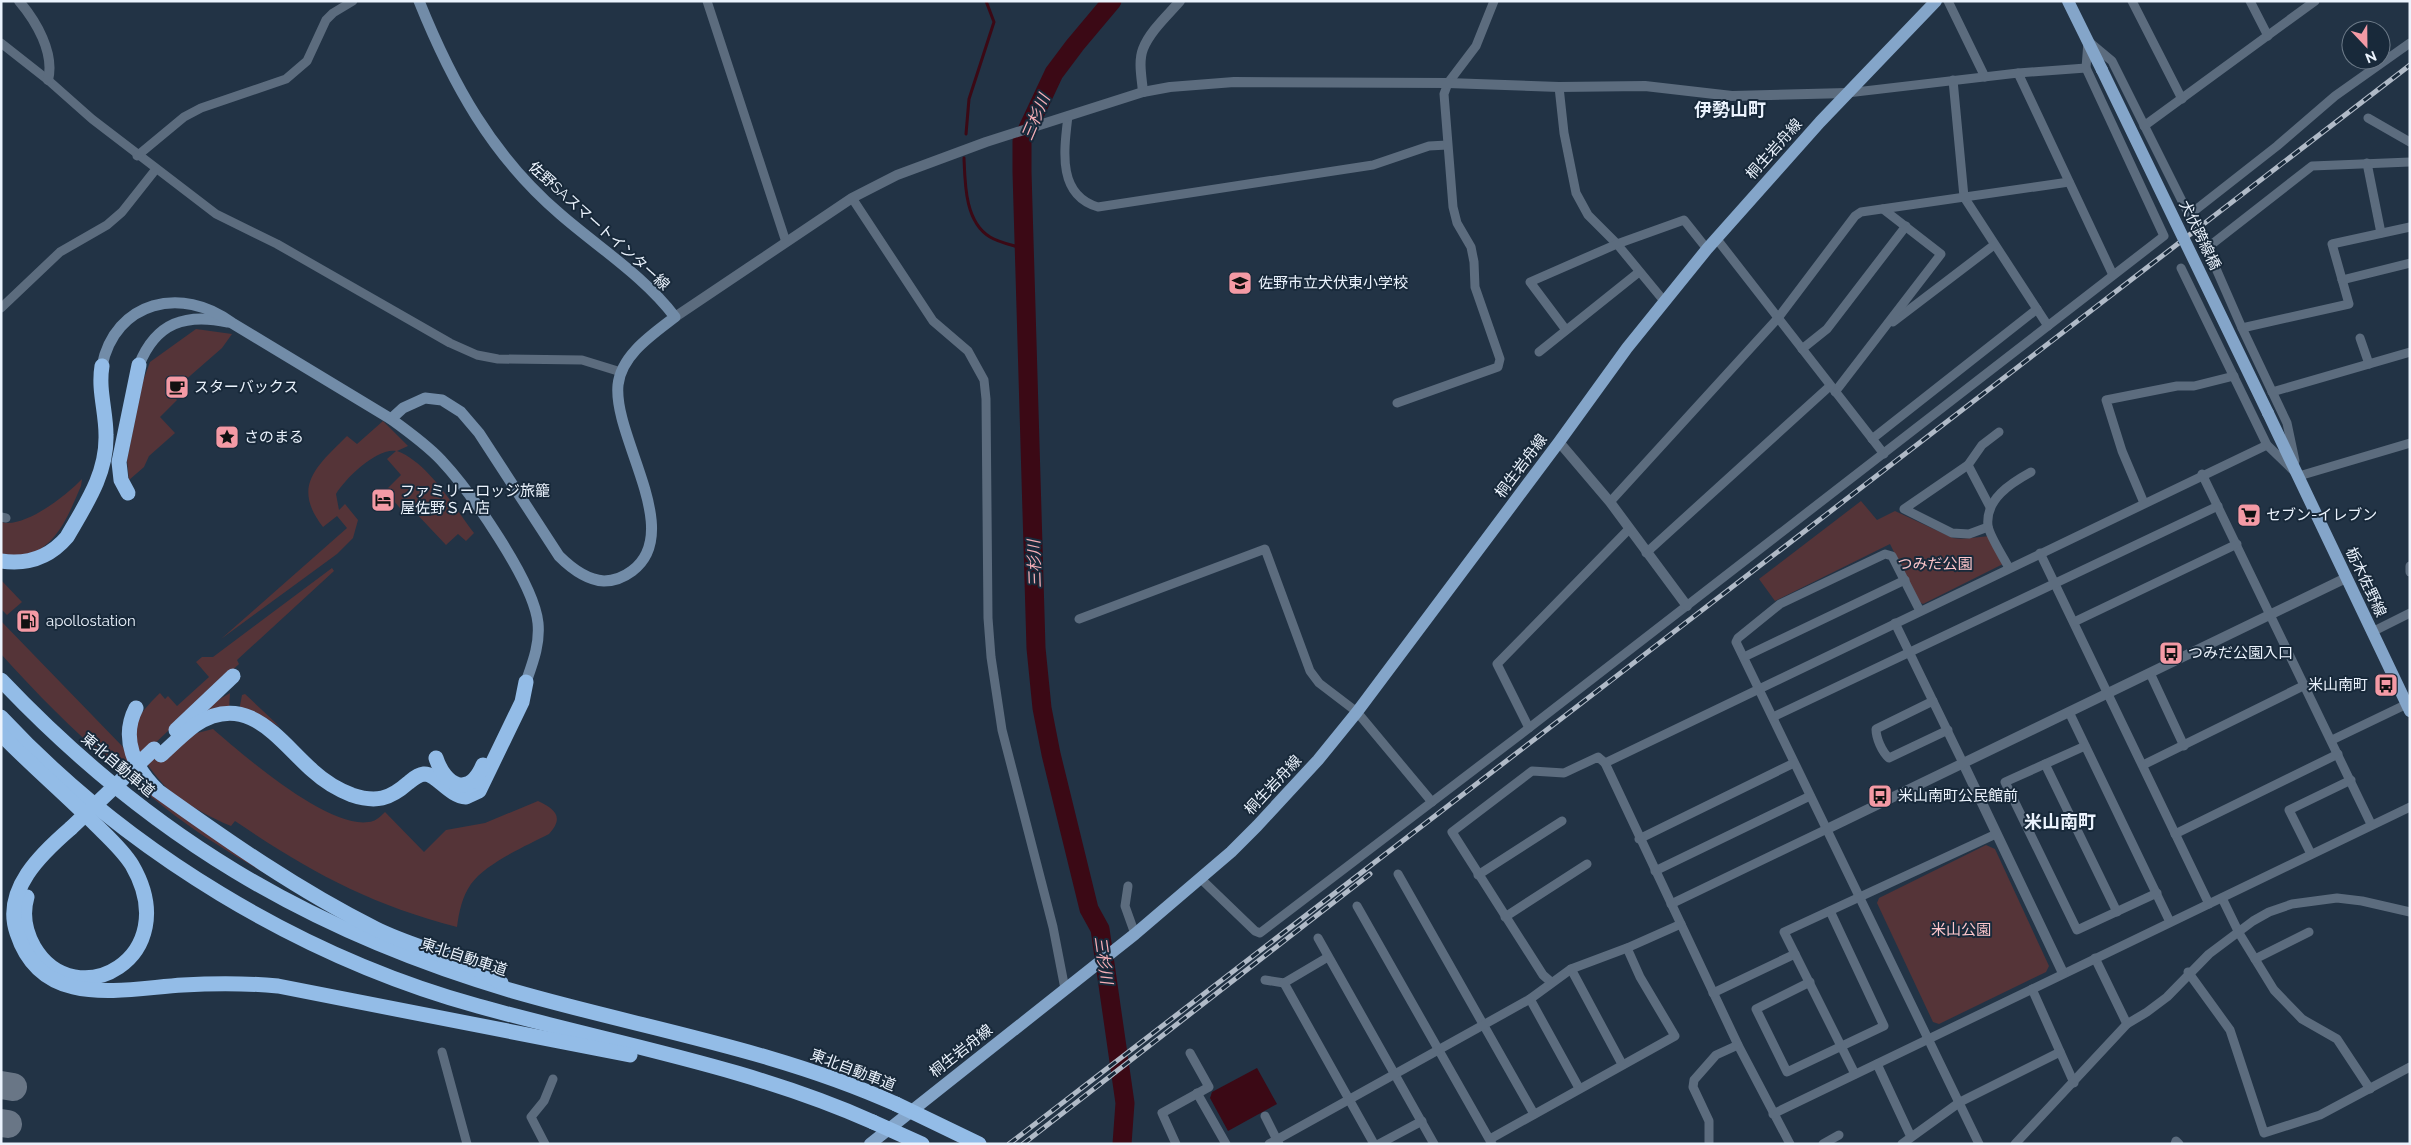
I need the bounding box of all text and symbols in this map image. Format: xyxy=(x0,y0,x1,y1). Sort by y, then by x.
north arrow xyxy=(2341,20,2391,70)
text: N xyxy=(2363,48,2379,66)
water label: 三杉川 xyxy=(1017,90,1054,143)
district label: 伊勢山町 xyxy=(1694,99,1766,120)
street label: 桐生岩舟線 xyxy=(1742,115,1806,183)
street label: 佐野SAスマートインター線 xyxy=(525,158,673,294)
street label: 犬伏跨線橋 xyxy=(2175,197,2225,273)
school or university icon: 佐野市立犬伏東小学校 xyxy=(1227,270,1253,296)
place label: 佐野市立犬伏東小学校 xyxy=(1258,274,1408,292)
cafe icon: スターバックス xyxy=(164,374,190,400)
place label: スターバックス xyxy=(194,378,298,396)
place icon: さのまる xyxy=(214,424,240,450)
place label: さのまる xyxy=(244,428,304,446)
street label: 桐生岩舟線 xyxy=(1491,431,1551,501)
place label: ファミリーロッジ旅籠 屋佐野ＳＡ店 xyxy=(400,482,550,517)
hotel icon: ファミリーロッジ旅籠 屋佐野ＳＡ店 xyxy=(370,487,396,513)
supermarket icon: セブン-イレブン xyxy=(2236,502,2262,528)
place label: セブン-イレブン xyxy=(2266,506,2377,524)
water label: 三杉川 xyxy=(1024,538,1045,588)
street label: 栃木佐野線 xyxy=(2342,544,2390,620)
park label: つみだ公園 xyxy=(1897,555,1973,573)
fuel station icon: apollostation xyxy=(15,608,41,634)
place label: apollostation xyxy=(46,612,136,630)
bus stop icon: つみだ公園入口 xyxy=(2158,640,2184,666)
place label: つみだ公園入口 xyxy=(2188,644,2293,662)
bus stop icon: 米山南町 xyxy=(2373,672,2399,698)
place label: 米山南町 xyxy=(2308,676,2368,694)
street label: 東北自動車道 xyxy=(78,729,158,801)
street label: 桐生岩舟線 xyxy=(1241,751,1305,819)
bus stop icon: 米山南町公民館前 xyxy=(1867,783,1893,809)
place label: 米山南町公民館前 xyxy=(1898,787,2018,805)
district label: 米山南町 xyxy=(2024,811,2096,832)
park label: 米山公園 xyxy=(1931,921,1991,939)
street label: 東北自動車道 xyxy=(418,935,510,979)
water label: 三杉川 xyxy=(1091,935,1117,987)
street label: 桐生岩舟線 xyxy=(926,1021,996,1081)
street label: 東北自動車道 xyxy=(808,1045,898,1095)

